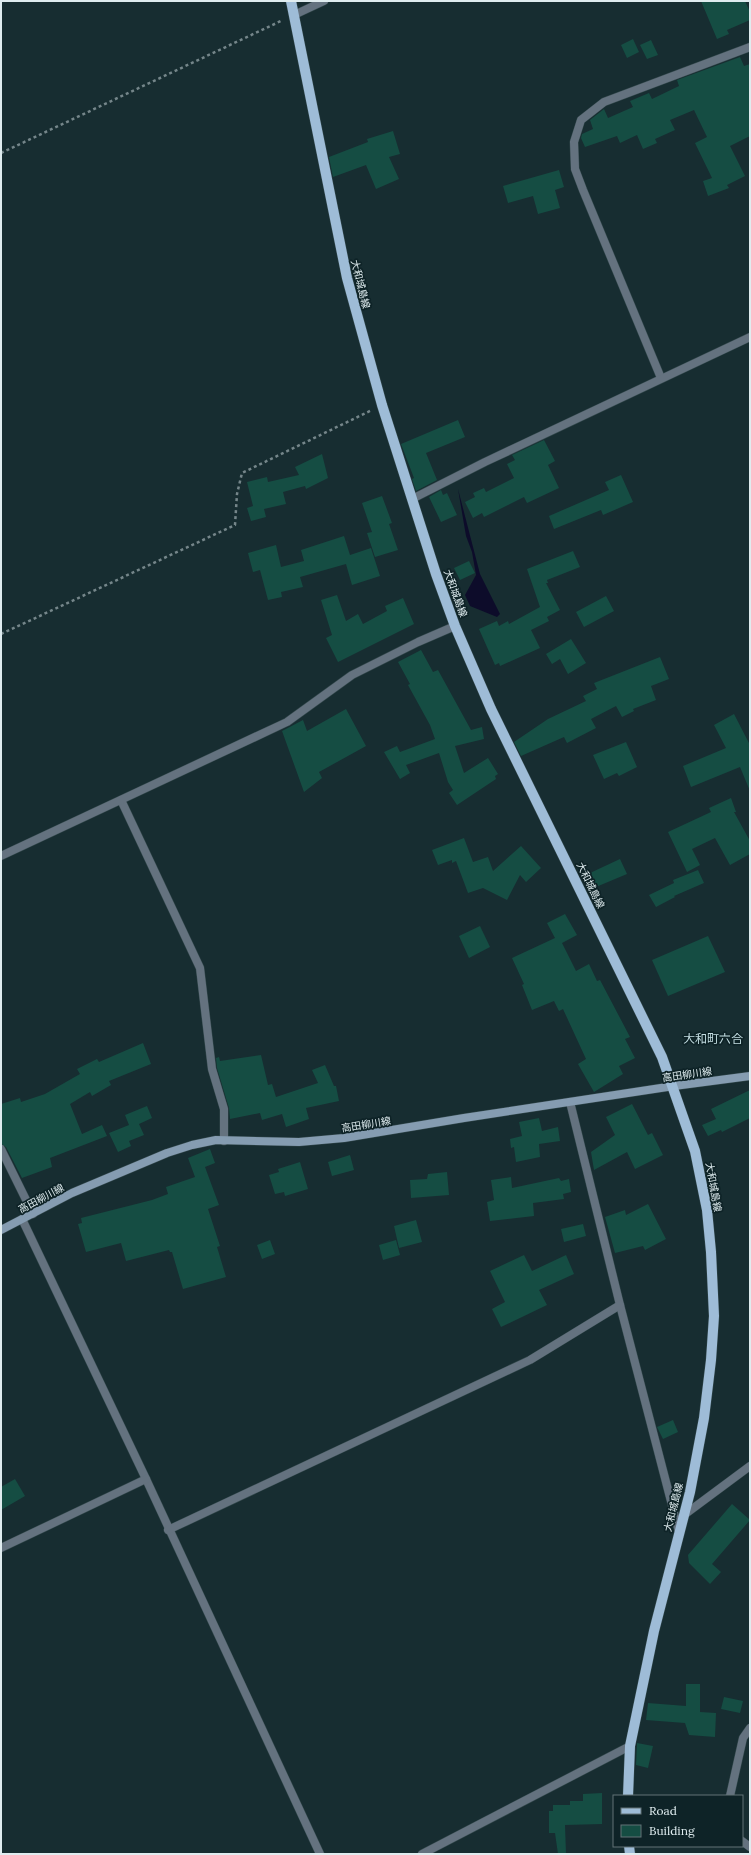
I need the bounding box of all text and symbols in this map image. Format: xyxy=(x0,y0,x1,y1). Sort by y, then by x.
street label: 大和城島線 xyxy=(348,258,373,310)
street label: 大和城島線 xyxy=(441,567,470,619)
street label: 大和城島線 xyxy=(574,860,607,911)
district label: 大和町六合 xyxy=(683,1031,743,1046)
street label: 高田柳川線 xyxy=(661,1065,713,1084)
street label: 高田柳川線 xyxy=(340,1114,392,1135)
street label: 大和城島線 xyxy=(703,1161,724,1213)
street label: 高田柳川線 xyxy=(16,1181,66,1216)
street label: 大和城島線 xyxy=(661,1481,686,1533)
legend xyxy=(613,1795,743,1847)
text: Road xyxy=(649,1803,677,1818)
text: Building xyxy=(649,1823,695,1838)

